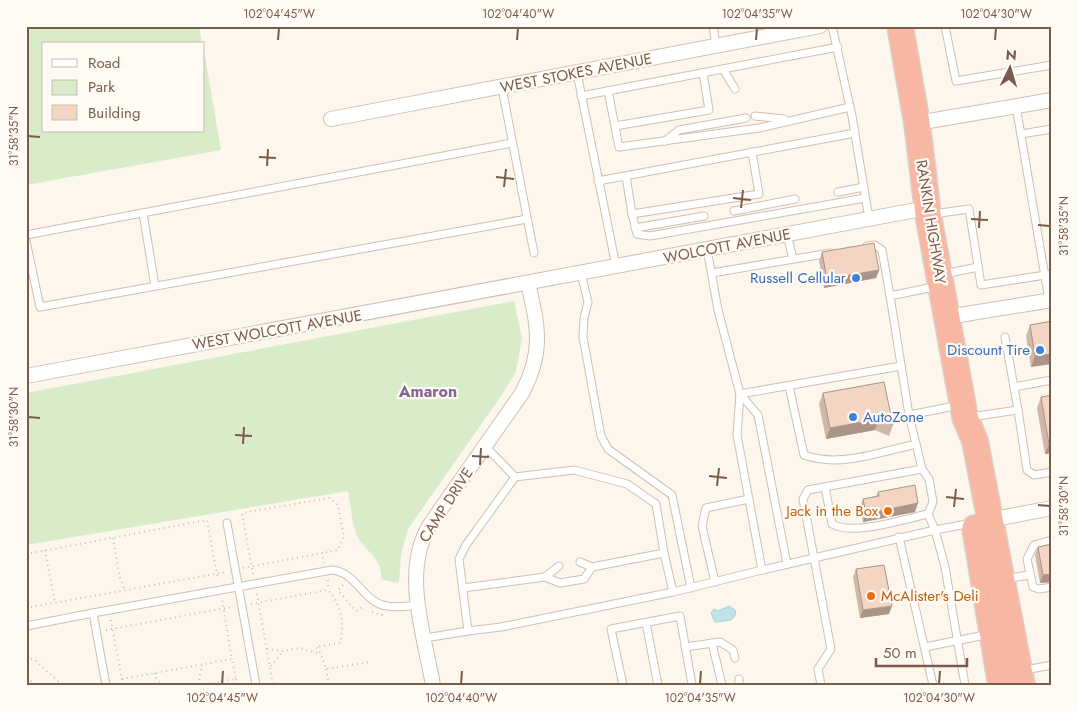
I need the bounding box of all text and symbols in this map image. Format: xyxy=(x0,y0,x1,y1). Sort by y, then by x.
text: 102°04'45"W xyxy=(243,5,315,23)
text: 102°04'40"W xyxy=(482,5,554,23)
text: 102°04'35"W xyxy=(721,5,793,23)
text: 102°04'30"W xyxy=(960,5,1032,23)
legend xyxy=(42,42,205,132)
north arrow xyxy=(986,42,1036,92)
text: N xyxy=(1005,45,1018,65)
street label: WEST STOKES AVENUE xyxy=(498,47,654,99)
text: Road xyxy=(88,52,120,74)
text: Park xyxy=(88,76,115,98)
text: Building xyxy=(88,102,140,124)
text: 31°58'35"N xyxy=(5,106,23,166)
street label: RANKIN HIGHWAY xyxy=(910,158,952,286)
text: 31°58'35"N xyxy=(1055,196,1073,256)
street label: WOLCOTT AVENUE xyxy=(662,223,792,269)
place label: Russell Cellular xyxy=(750,267,847,289)
marker: Russell Cellular xyxy=(850,272,862,284)
street label: WEST WOLCOTT AVENUE xyxy=(190,304,364,356)
place label: Discount Tire xyxy=(947,339,1030,361)
marker: Discount Tire xyxy=(1034,344,1046,356)
district label: Amaron xyxy=(398,380,457,403)
text: 31°58'30"N xyxy=(5,387,23,447)
place label: AutoZone xyxy=(863,406,924,428)
marker: AutoZone xyxy=(847,411,859,423)
street label: CAMP DRIVE xyxy=(414,463,478,547)
text: 31°58'30"N xyxy=(1055,476,1073,536)
place label: Jack in the Box xyxy=(784,500,879,522)
marker: Jack in the Box xyxy=(882,505,894,517)
place label: McAlister's Deli xyxy=(881,585,979,607)
marker: McAlister's Deli xyxy=(865,590,877,602)
scale bar xyxy=(876,636,967,668)
text: 50 m xyxy=(883,642,917,664)
text: 102°04'45"W xyxy=(186,689,258,707)
text: 102°04'40"W xyxy=(425,689,497,707)
text: 102°04'35"W xyxy=(664,689,736,707)
text: 102°04'30"W xyxy=(903,689,975,707)

